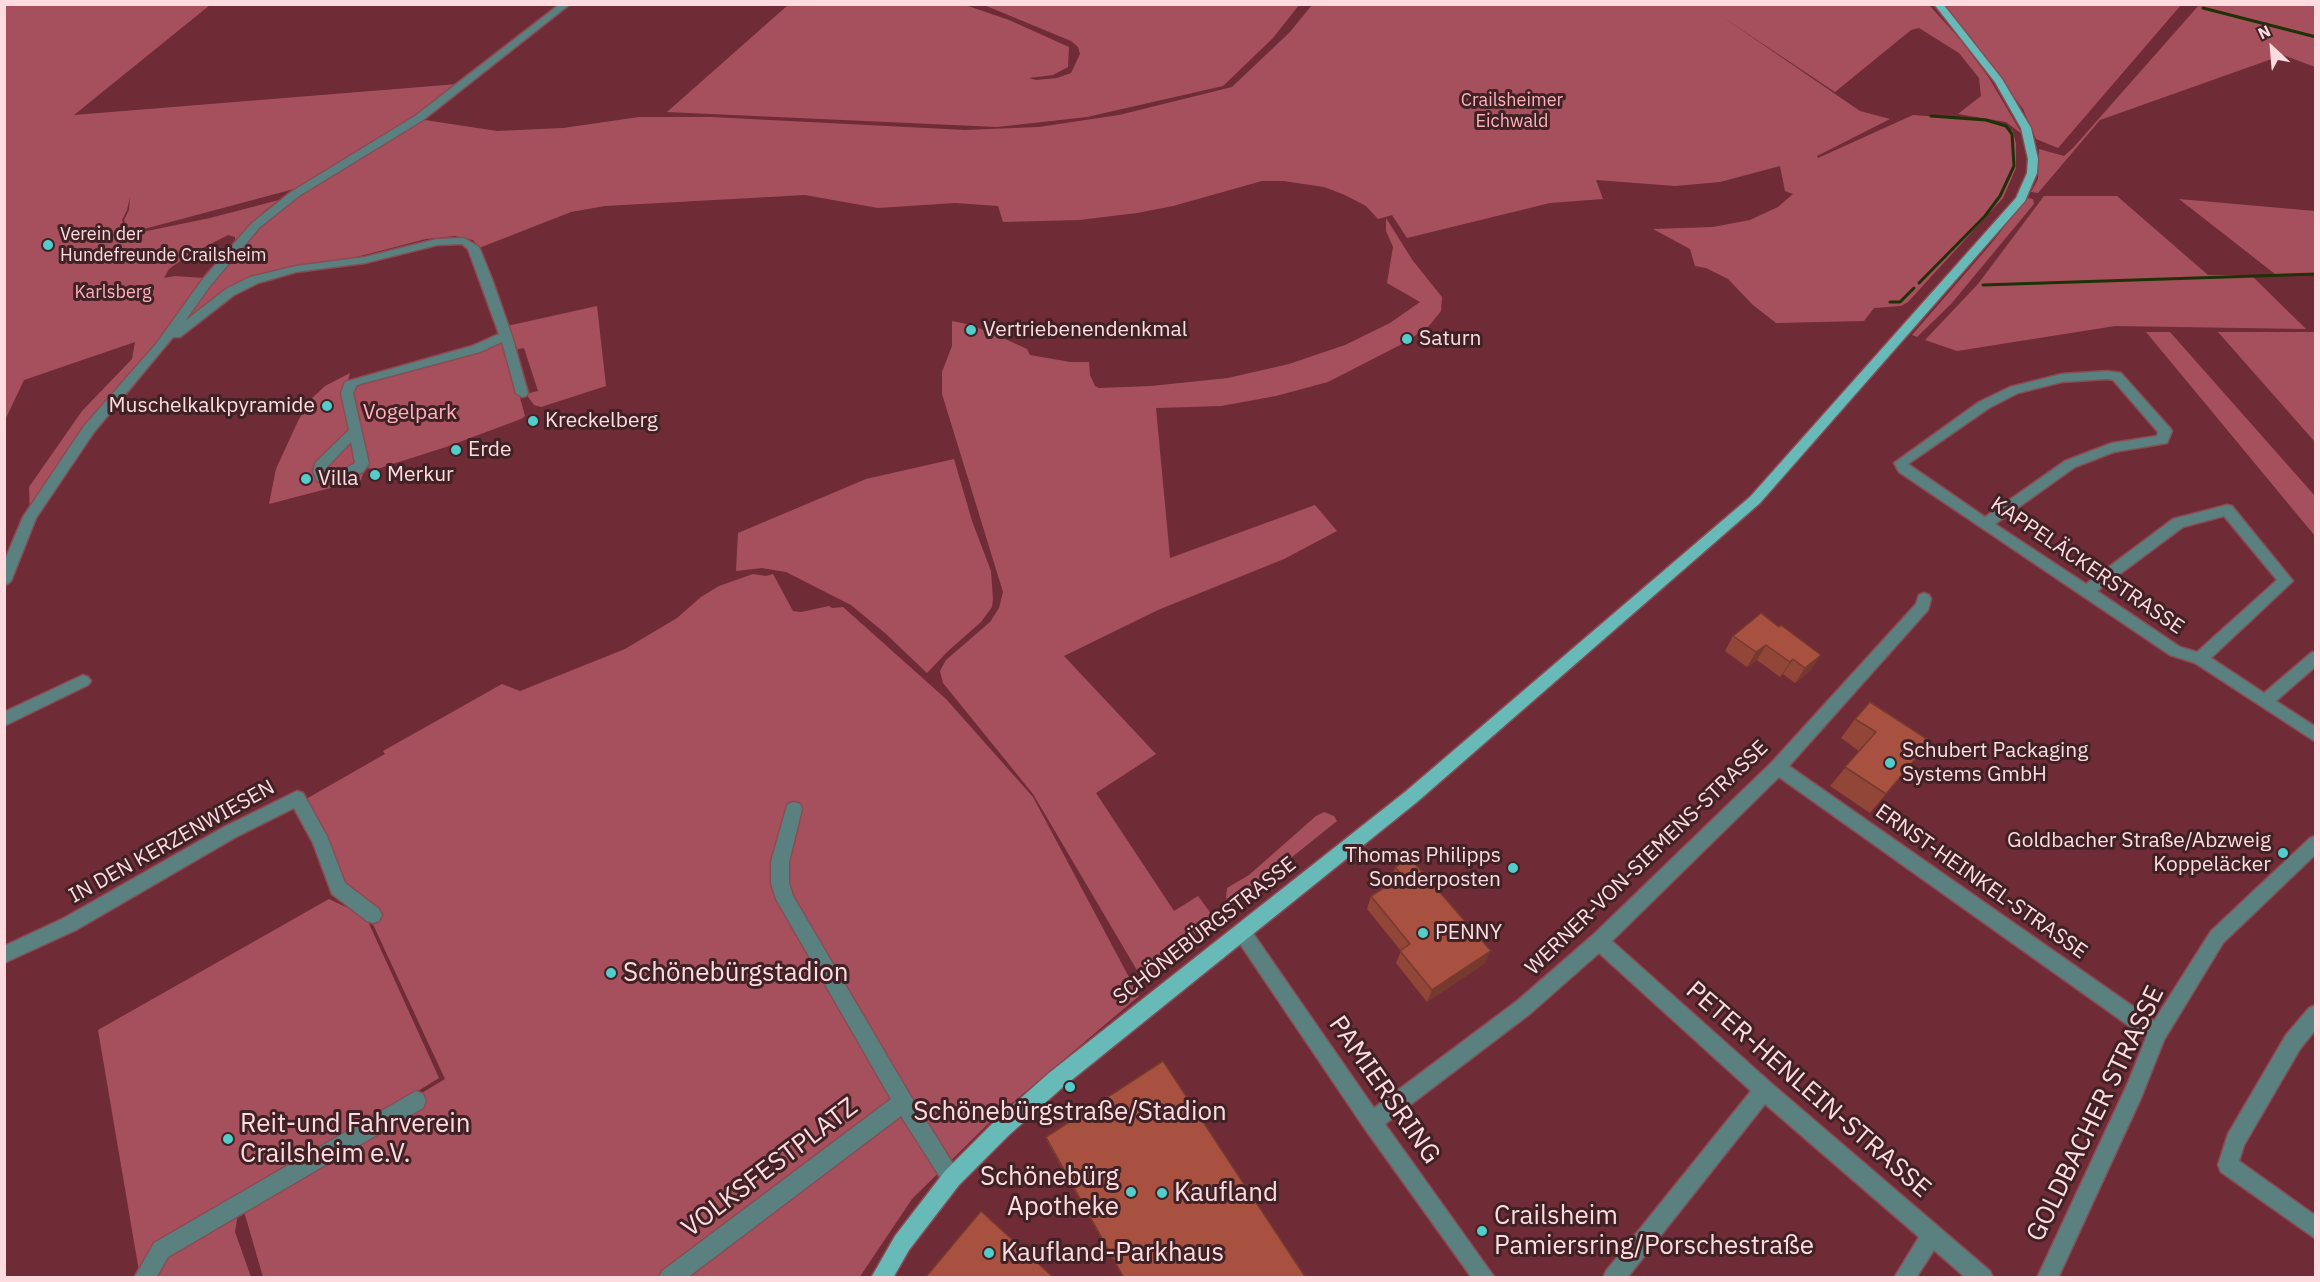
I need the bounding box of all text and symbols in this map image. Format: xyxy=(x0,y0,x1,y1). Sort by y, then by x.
north arrow xyxy=(2242,18,2302,78)
text: N xyxy=(2255,20,2274,43)
park label: Crailsheimer Eichwald xyxy=(1461,90,1563,132)
place label: Verein der Hundefreunde Crailsheim xyxy=(60,224,267,266)
marker: Verein der Hundefreunde Crailsheim xyxy=(41,238,55,252)
park label: Karlsberg xyxy=(74,282,152,304)
place label: Vertriebenendenkmal xyxy=(983,317,1187,343)
marker: Vertriebenendenkmal xyxy=(964,323,978,337)
place label: Saturn xyxy=(1419,326,1481,352)
marker: Saturn xyxy=(1400,332,1414,346)
place label: Muschelkalkpyramide xyxy=(108,393,315,419)
marker: Muschelkalkpyramide xyxy=(320,399,334,413)
park label: Vogelpark xyxy=(363,400,457,426)
place label: Kreckelberg xyxy=(545,408,658,434)
marker: Kreckelberg xyxy=(526,414,540,428)
place label: Erde xyxy=(468,437,512,463)
marker: Erde xyxy=(449,443,463,457)
place label: Merkur xyxy=(387,462,454,488)
place label: Villa xyxy=(318,466,359,492)
marker: Merkur xyxy=(368,468,382,482)
marker: Villa xyxy=(299,472,313,486)
street label: KAPPELÄCKERSTRASSE xyxy=(1986,492,2188,640)
street label: WERNER-VON-SIEMENS-STRASSE xyxy=(1521,735,1773,981)
place label: Schubert Packaging Systems GmbH xyxy=(1902,738,2088,788)
marker: Schubert Packaging Systems GmbH xyxy=(1883,756,1897,770)
street label: IN DEN KERZENWIESEN xyxy=(65,775,279,909)
street label: ERNST-HEINKEL-STRASSE xyxy=(1870,799,2092,965)
place label: Goldbacher Straße/Abzweig Koppeläcker xyxy=(2007,828,2271,878)
place label: Thomas Philipps Sonderposten xyxy=(1345,843,1501,893)
marker: Goldbacher Straße/Abzweig Koppeläcker xyxy=(2276,846,2290,860)
street label: SCHÖNEBÜRGSTRASSE xyxy=(1109,852,1301,1010)
marker: Thomas Philipps Sonderposten xyxy=(1506,861,1520,875)
place label: PENNY xyxy=(1435,920,1502,946)
marker: PENNY xyxy=(1416,926,1430,940)
place label: Schönebürgstadion xyxy=(623,957,848,989)
marker: Schönebürgstadion xyxy=(604,966,618,980)
street label: PETER-HENLEIN-STRASSE xyxy=(1679,975,1937,1205)
street label: GOLDBACHER STRASSE xyxy=(2021,981,2171,1247)
street label: PAMIERSRING xyxy=(1322,1010,1446,1170)
marker: Schönebürgstraße/Stadion xyxy=(1063,1080,1077,1094)
street label: VOLKSFESTPLATZ xyxy=(676,1092,864,1244)
place label: Schönebürgstraße/Stadion xyxy=(913,1096,1227,1128)
place label: Reit-und Fahrverein Crailsheim e.V. xyxy=(240,1108,471,1170)
marker: Reit-und Fahrverein Crailsheim e.V. xyxy=(221,1132,235,1146)
place label: Schönebürg Apotheke xyxy=(980,1161,1119,1222)
place label: Kaufland xyxy=(1174,1177,1278,1209)
marker: Schönebürg Apotheke xyxy=(1124,1185,1138,1199)
marker: Kaufland xyxy=(1155,1186,1169,1200)
place label: Crailsheim Pamiersring/Porschestraße xyxy=(1494,1200,1814,1262)
marker: Crailsheim Pamiersring/Porschestraße xyxy=(1475,1224,1489,1238)
place label: Kaufland-Parkhaus xyxy=(1001,1237,1224,1269)
marker: Kaufland-Parkhaus xyxy=(982,1246,996,1260)

